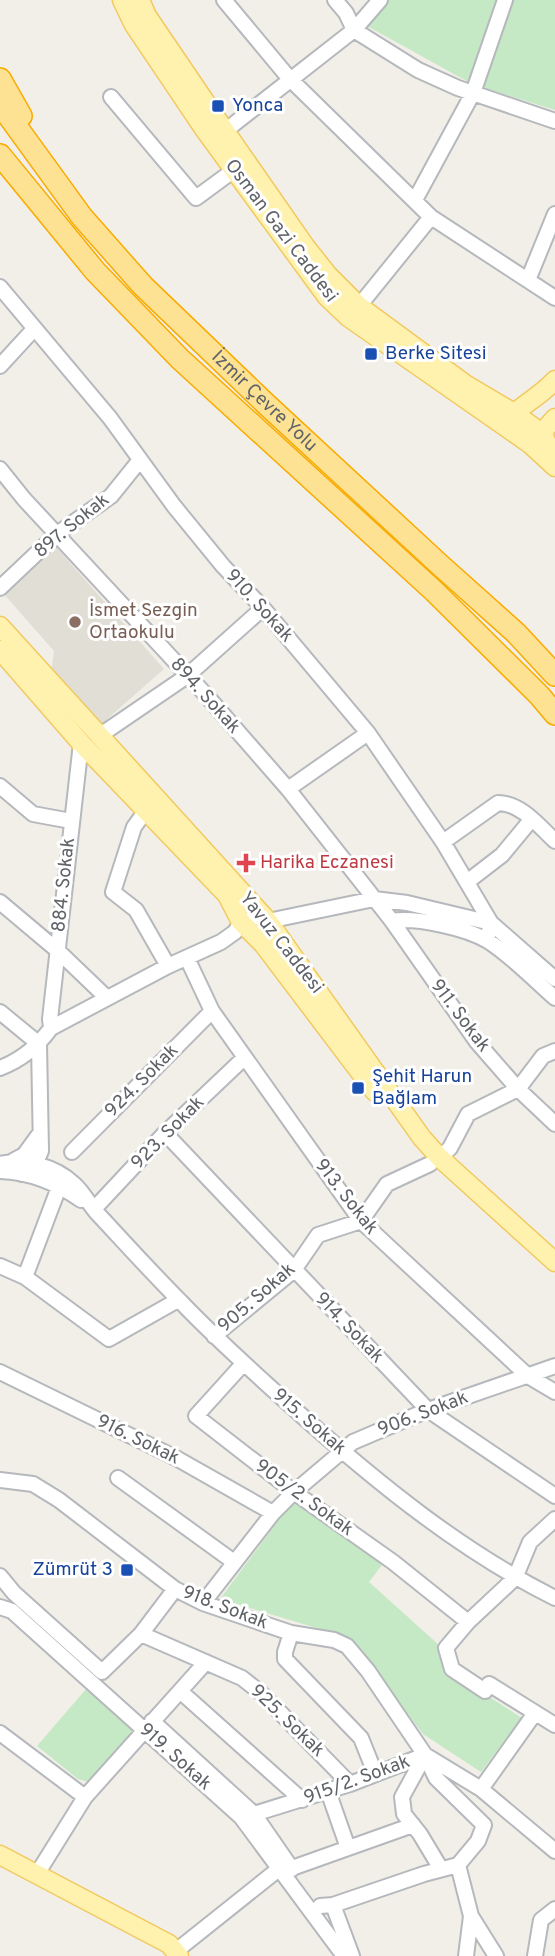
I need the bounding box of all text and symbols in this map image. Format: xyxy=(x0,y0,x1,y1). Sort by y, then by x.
place label: Yonca xyxy=(232,94,283,118)
marker: Yonca xyxy=(210,98,226,114)
street label: Osman Gazi Caddesi xyxy=(219,154,343,308)
place label: Berke Sitesi xyxy=(385,342,487,366)
street label: İzmir Çevre Yolu xyxy=(206,345,322,457)
marker: Berke Sitesi xyxy=(363,346,379,362)
street label: 897. Sokak xyxy=(29,488,115,564)
street label: 910. Sokak xyxy=(220,564,298,648)
place label: İsmet Sezgin Ortaokulu xyxy=(89,598,198,645)
marker: İsmet Sezgin Ortaokulu xyxy=(67,614,83,630)
street label: 894. Sokak xyxy=(164,653,246,739)
street label: 884. Sokak xyxy=(47,836,81,934)
place label: Harika Eczanesi xyxy=(260,851,394,875)
marker: Harika Eczanesi xyxy=(238,855,254,871)
street label: Yavuz Caddesi xyxy=(234,887,328,999)
street label: 911. Sokak xyxy=(425,975,495,1057)
street label: 924. Sokak xyxy=(100,1039,184,1123)
place label: Şehit Harun Bağlam xyxy=(372,1065,472,1111)
marker: Şehit Harun Bağlam xyxy=(350,1080,366,1096)
street label: 923. Sokak xyxy=(126,1091,210,1175)
street label: 913. Sokak xyxy=(309,1154,383,1240)
street label: 905. Sokak xyxy=(213,1258,301,1338)
street label: 914. Sokak xyxy=(309,1287,389,1369)
street label: 915. Sokak xyxy=(267,1383,351,1461)
street label: 906. Sokak xyxy=(374,1386,472,1442)
street label: 916. Sokak xyxy=(92,1410,184,1470)
street label: 905/2. Sokak xyxy=(250,1454,358,1542)
place label: Zümrüt 3 xyxy=(32,1558,113,1582)
marker: Zümrüt 3 xyxy=(119,1562,135,1578)
street label: 918. Sokak xyxy=(179,1581,271,1635)
street label: 925. Sokak xyxy=(245,1679,329,1763)
street label: 919. Sokak xyxy=(134,1718,216,1796)
street label: 915/2. Sokak xyxy=(301,1750,413,1810)

